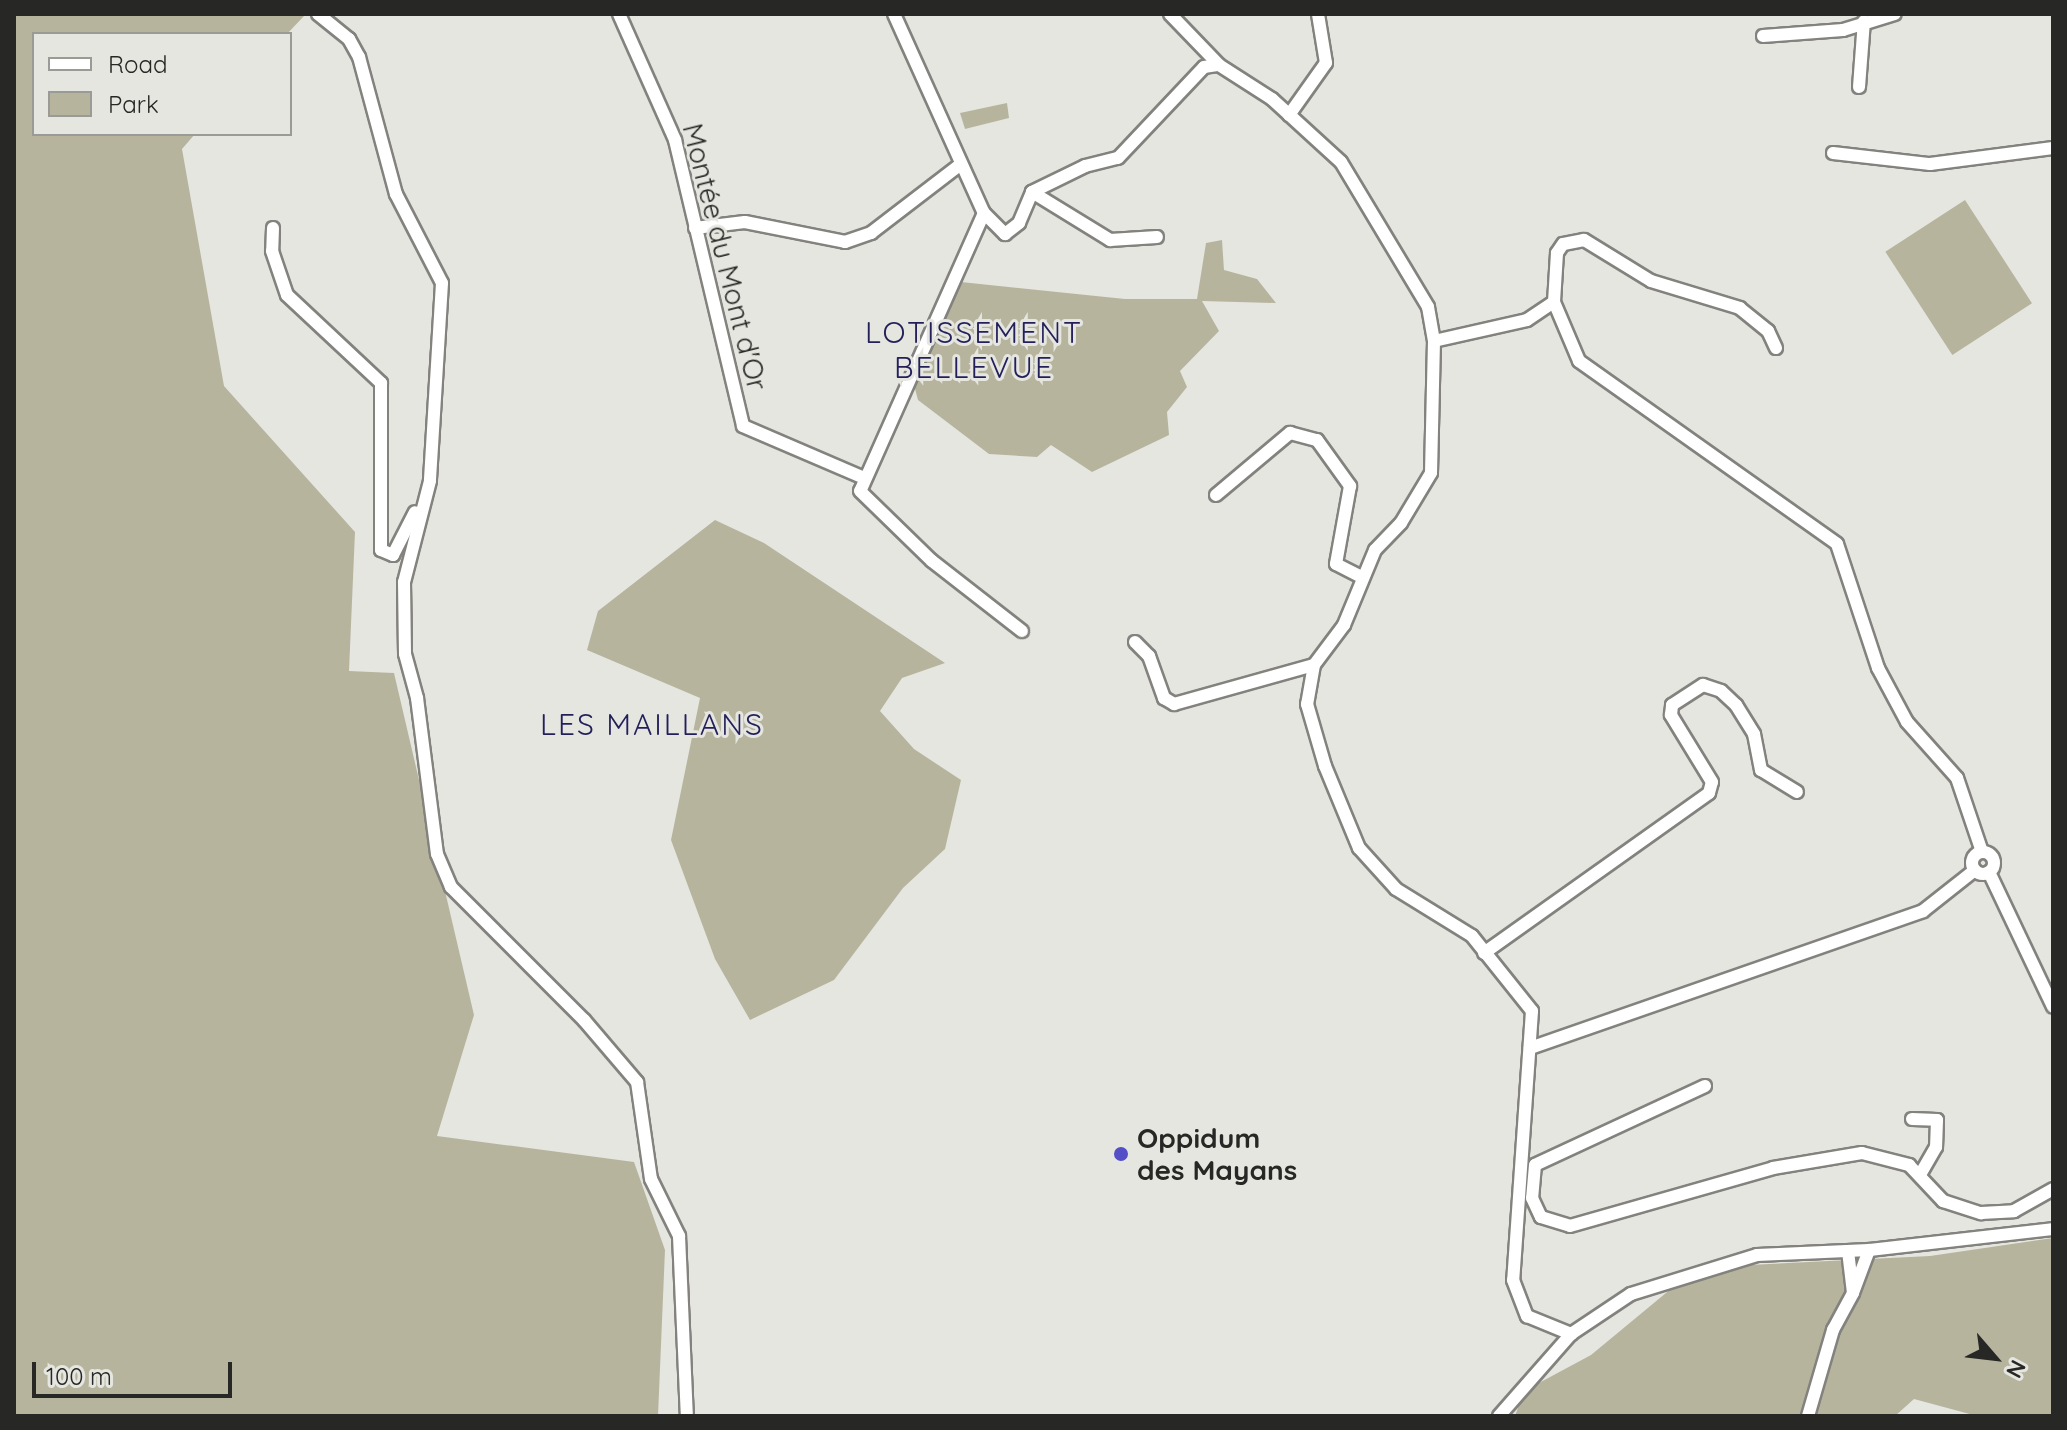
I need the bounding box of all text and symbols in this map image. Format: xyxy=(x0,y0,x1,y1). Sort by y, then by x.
legend xyxy=(32,32,292,136)
text: Road xyxy=(108,49,168,79)
text: Park xyxy=(108,89,159,119)
street label: Montée du Mont d'Or xyxy=(676,120,774,394)
district label: LOTISSEMENT BELLEVUE xyxy=(865,314,1083,384)
district label: LES MAILLANS xyxy=(540,706,764,742)
place label: Oppidum des Mayans xyxy=(1137,1121,1297,1187)
marker: Oppidum des Mayans xyxy=(1112,1145,1130,1163)
north arrow xyxy=(1955,1318,2035,1398)
scale bar xyxy=(36,1346,236,1396)
text: N xyxy=(2000,1356,2032,1383)
text: 100 m xyxy=(46,1361,112,1391)

